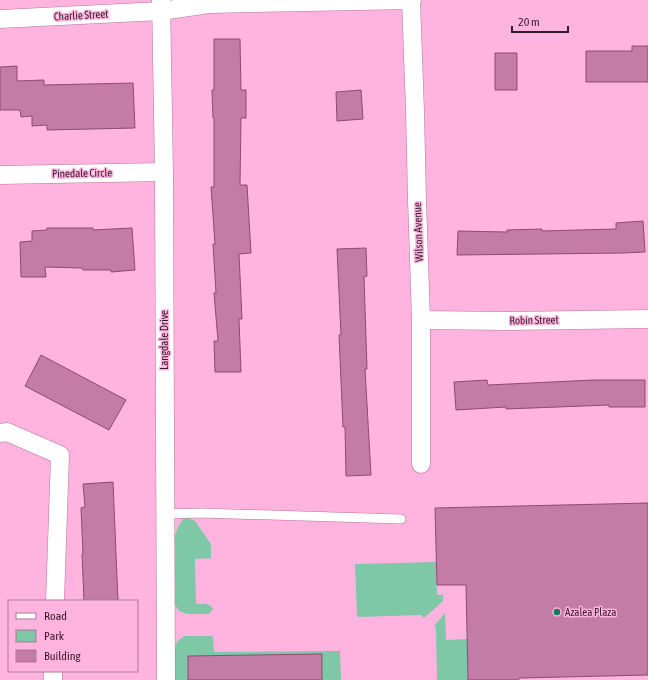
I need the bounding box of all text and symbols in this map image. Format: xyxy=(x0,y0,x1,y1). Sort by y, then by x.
street label: Charlie Street xyxy=(53,8,109,22)
scale bar xyxy=(512,8,568,34)
text: 20 m xyxy=(518,15,540,29)
street label: Pinedale Circle xyxy=(52,166,112,180)
street label: Wilson Avenue xyxy=(411,202,425,262)
street label: Langdale Drive xyxy=(158,310,170,370)
street label: Robin Street xyxy=(509,314,559,326)
legend xyxy=(8,600,138,672)
place label: Azalea Plaza xyxy=(565,606,616,618)
marker: Azalea Plaza xyxy=(552,607,562,617)
text: Road xyxy=(44,609,67,623)
text: Park xyxy=(44,629,65,643)
text: Building xyxy=(44,649,82,663)

